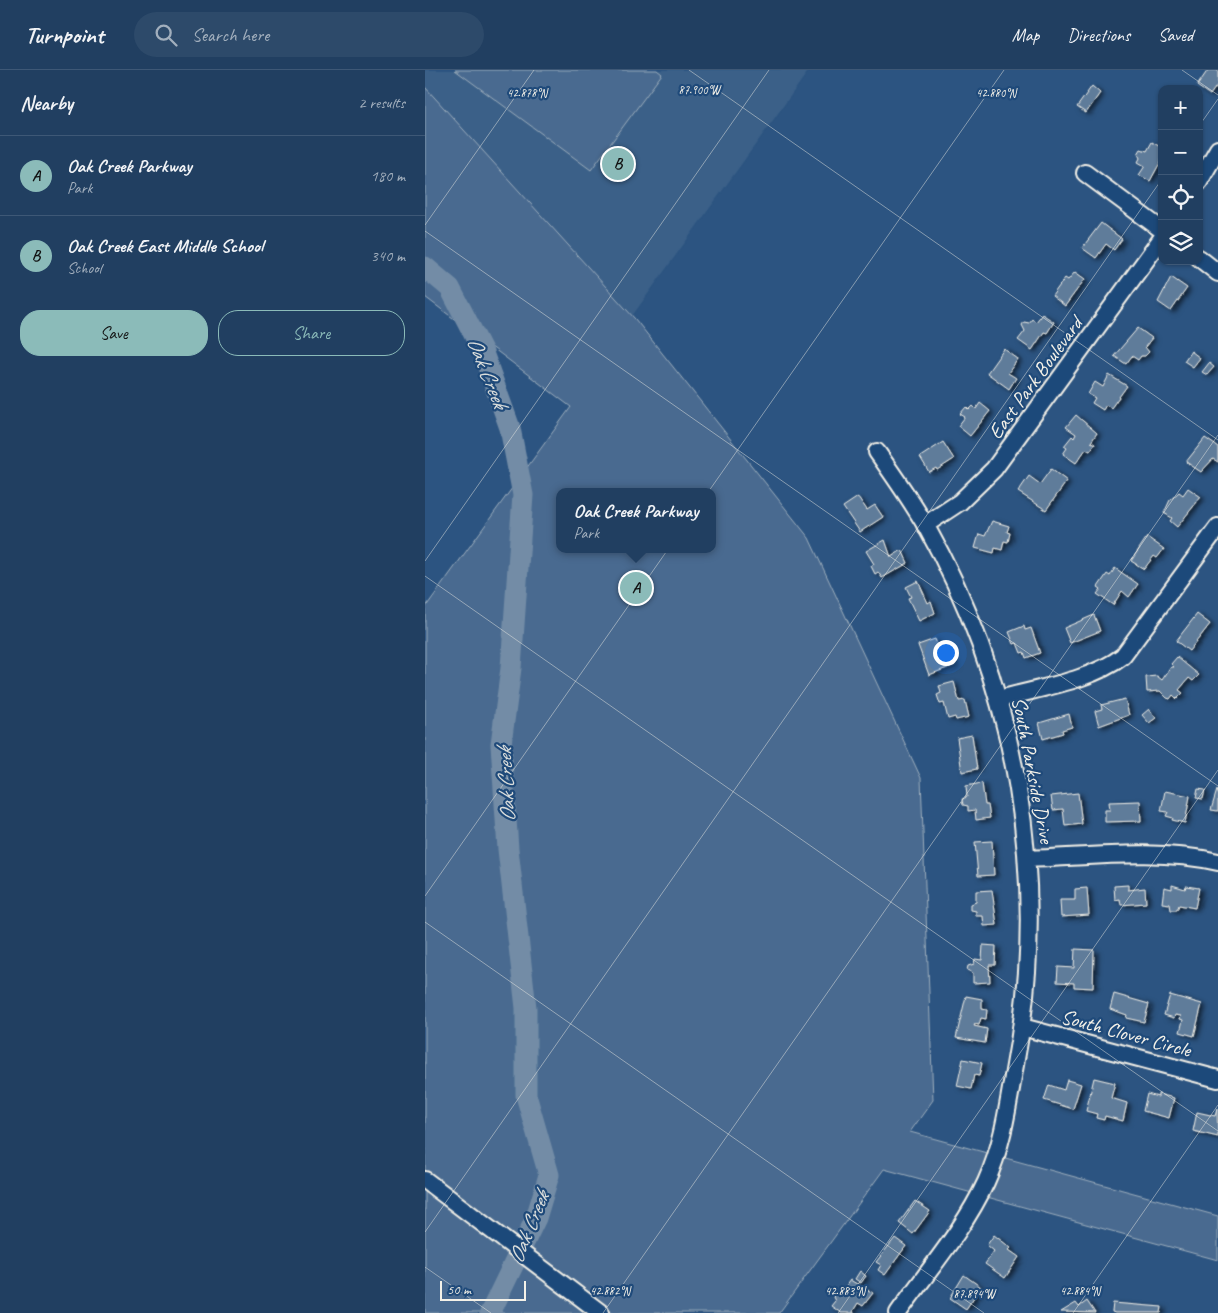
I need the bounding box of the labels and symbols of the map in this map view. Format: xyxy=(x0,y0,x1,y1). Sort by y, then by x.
text: 87.900°W xyxy=(678,82,722,98)
text: 42.878°N xyxy=(507,85,549,101)
text: 42.880°N xyxy=(976,85,1018,101)
pin: B xyxy=(602,145,634,183)
street label: East Park Boulevard xyxy=(982,309,1090,444)
water label: Oak Creek xyxy=(460,333,515,416)
pin: A xyxy=(620,569,652,607)
your location xyxy=(933,640,959,666)
street label: South Parkside Drive xyxy=(1006,695,1060,847)
water label: Oak Creek xyxy=(490,743,522,823)
street label: South Clover Circle xyxy=(1058,1003,1195,1063)
water label: Oak Creek xyxy=(502,1184,557,1267)
scale bar xyxy=(440,1278,526,1301)
text: 42.882°N xyxy=(590,1283,632,1299)
text: 42.883°N xyxy=(825,1283,867,1299)
text: 42.884°N xyxy=(1060,1283,1102,1299)
text: 87.894°W xyxy=(953,1286,997,1302)

